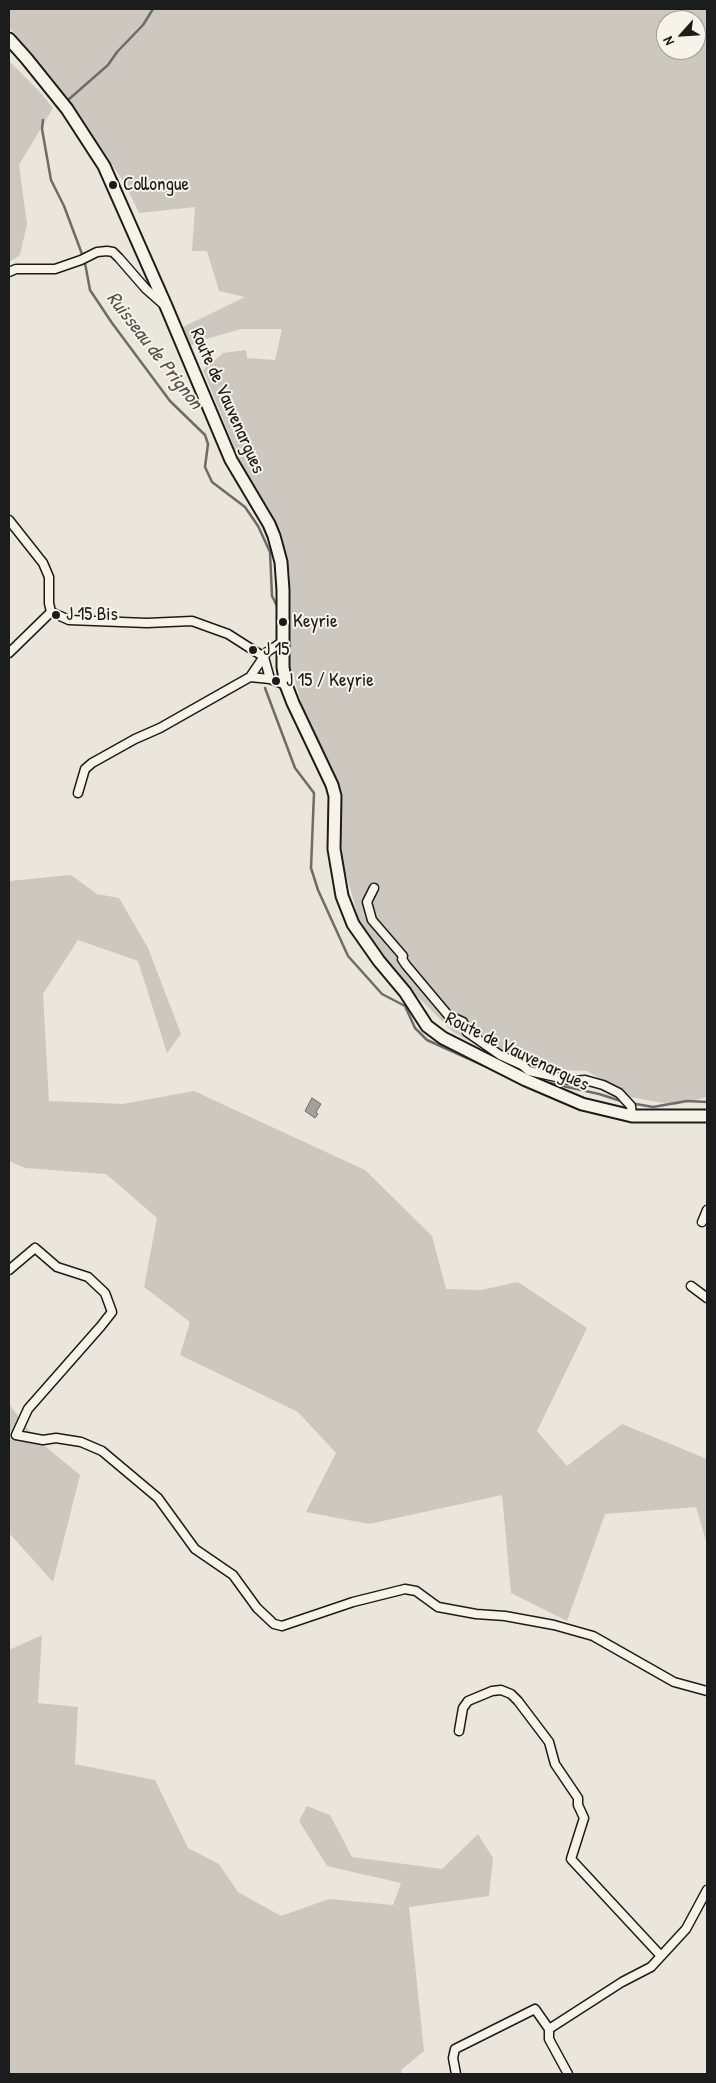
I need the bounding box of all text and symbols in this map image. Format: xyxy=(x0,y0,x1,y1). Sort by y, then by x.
north arrow xyxy=(656,10,706,60)
text: N xyxy=(658,34,678,49)
place label: Collongue xyxy=(123,174,189,196)
marker: Collongue xyxy=(107,179,119,191)
water label: Ruisseau de Prignon xyxy=(101,287,207,415)
street label: Route de Vauvenargues xyxy=(185,325,269,477)
place label: J 15 Bis xyxy=(66,604,118,626)
marker: J 15 Bis xyxy=(50,609,62,621)
place label: Keyrie xyxy=(293,611,338,633)
marker: Keyrie xyxy=(277,616,289,628)
place label: J 15 xyxy=(263,639,289,661)
marker: J 15 xyxy=(247,644,259,656)
place label: J 15 / Keyrie xyxy=(286,670,374,692)
marker: J 15 / Keyrie xyxy=(270,675,282,687)
street label: Route de Vauvenargues xyxy=(442,1007,592,1097)

